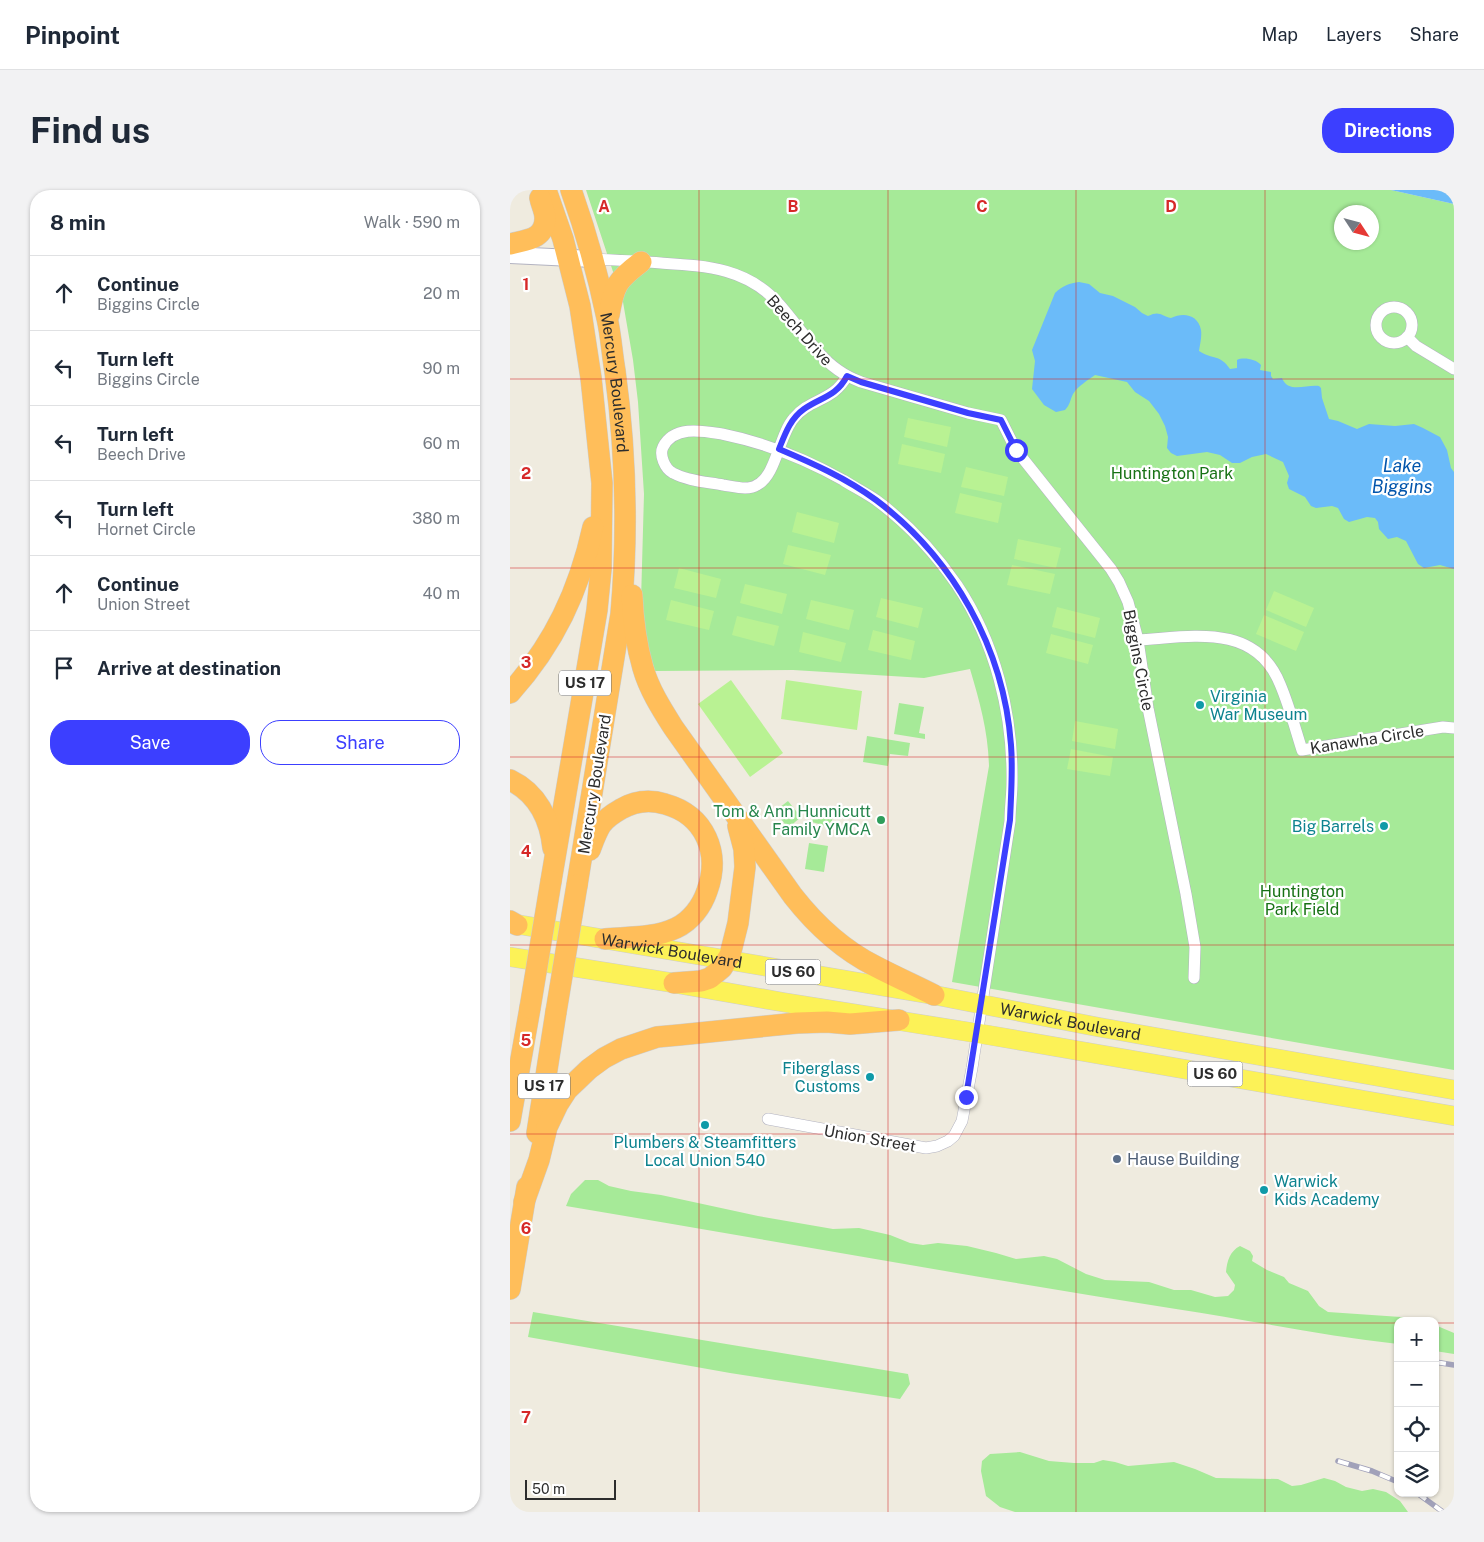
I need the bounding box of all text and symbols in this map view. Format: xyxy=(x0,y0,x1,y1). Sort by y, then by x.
text: Pinpoint xyxy=(25,21,120,49)
text: Map xyxy=(1262,24,1298,45)
text: Layers xyxy=(1326,24,1382,45)
text: Share xyxy=(1410,24,1459,45)
button: Directions xyxy=(1322,108,1454,153)
text: Find us xyxy=(30,110,150,151)
text: A xyxy=(598,197,610,216)
text: B xyxy=(788,197,799,216)
text: C xyxy=(976,197,988,216)
text: D xyxy=(1165,197,1177,216)
north arrow xyxy=(1334,205,1379,250)
text: 8 min xyxy=(50,210,106,235)
text: Walk · 590 m xyxy=(364,213,460,232)
text: Continue xyxy=(97,273,179,295)
text: 1 xyxy=(523,275,529,294)
icon: ahead xyxy=(50,279,78,307)
text: 20 m xyxy=(423,284,460,303)
street label: Beech Drive xyxy=(763,291,836,370)
text: Biggins Circle xyxy=(97,295,200,314)
street label: Mercury Boulevard xyxy=(596,310,632,453)
text: Turn left xyxy=(97,348,174,370)
icon: left xyxy=(50,354,78,382)
text: 90 m xyxy=(423,359,460,378)
text: Biggins Circle xyxy=(97,370,200,389)
text: Turn left xyxy=(97,423,174,445)
icon: left xyxy=(50,429,78,457)
text: 60 m xyxy=(423,434,460,453)
route start xyxy=(1005,439,1028,462)
text: Beech Drive xyxy=(97,445,186,464)
water label: Lake Biggins xyxy=(1372,455,1432,497)
text: 2 xyxy=(521,464,531,483)
park label: Huntington Park xyxy=(1111,464,1233,483)
text: Turn left xyxy=(97,498,174,520)
icon: left xyxy=(50,504,78,532)
text: 380 m xyxy=(412,509,460,528)
text: Hornet Circle xyxy=(97,520,196,539)
text: Continue xyxy=(97,573,179,595)
icon: ahead xyxy=(50,579,78,607)
text: 40 m xyxy=(422,584,460,603)
text: Union Street xyxy=(97,595,190,614)
street label: Biggins Circle xyxy=(1119,608,1158,712)
text: 3 xyxy=(521,653,531,672)
icon: arrive xyxy=(50,654,78,682)
text: Arrive at destination xyxy=(97,657,281,679)
road number: US 17 xyxy=(559,670,611,696)
place label: Virginia War Museum xyxy=(1210,687,1307,724)
marker: Virginia War Museum xyxy=(1194,699,1206,711)
street label: Mercury Boulevard xyxy=(574,713,615,855)
button: Save xyxy=(50,720,250,765)
button: Share xyxy=(260,720,460,765)
street label: Kanawha Circle xyxy=(1309,721,1425,758)
place label: Tom & Ann Hunnicutt Family YMCA xyxy=(713,802,871,839)
marker: Tom & Ann Hunnicutt Family YMCA xyxy=(875,814,887,826)
place label: Big Barrels xyxy=(1292,817,1374,836)
marker: Big Barrels xyxy=(1378,820,1390,832)
text: 4 xyxy=(521,842,532,861)
park label: Huntington Park Field xyxy=(1260,882,1344,919)
street label: Warwick Boulevard xyxy=(600,930,744,972)
road number: US 60 xyxy=(766,960,820,984)
street label: Warwick Boulevard xyxy=(998,999,1142,1044)
text: 5 xyxy=(521,1031,532,1050)
place label: Fiberglass Customs xyxy=(782,1059,860,1096)
road number: US 60 xyxy=(1188,1062,1242,1086)
marker: Fiberglass Customs xyxy=(864,1071,876,1083)
road number: US 17 xyxy=(518,1074,570,1098)
route end xyxy=(955,1086,978,1109)
marker: Plumbers & Steamfitters Local Union 540 xyxy=(699,1119,711,1131)
street label: Union Street xyxy=(822,1121,918,1156)
place label: Plumbers & Steamfitters Local Union 540 xyxy=(614,1133,796,1170)
place label: Hause Building xyxy=(1127,1150,1240,1169)
marker: Hause Building xyxy=(1111,1153,1123,1165)
place label: Warwick Kids Academy xyxy=(1274,1172,1380,1209)
marker: Warwick Kids Academy xyxy=(1258,1184,1270,1196)
text: 6 xyxy=(521,1219,531,1238)
map controls xyxy=(1394,1317,1439,1497)
button: + xyxy=(1394,1317,1439,1362)
button: − xyxy=(1394,1362,1439,1407)
button: locate xyxy=(1394,1407,1439,1452)
text: 7 xyxy=(521,1408,531,1427)
button: layers xyxy=(1394,1452,1439,1497)
scale bar xyxy=(525,1477,616,1500)
text: 50 m xyxy=(532,1481,565,1497)

